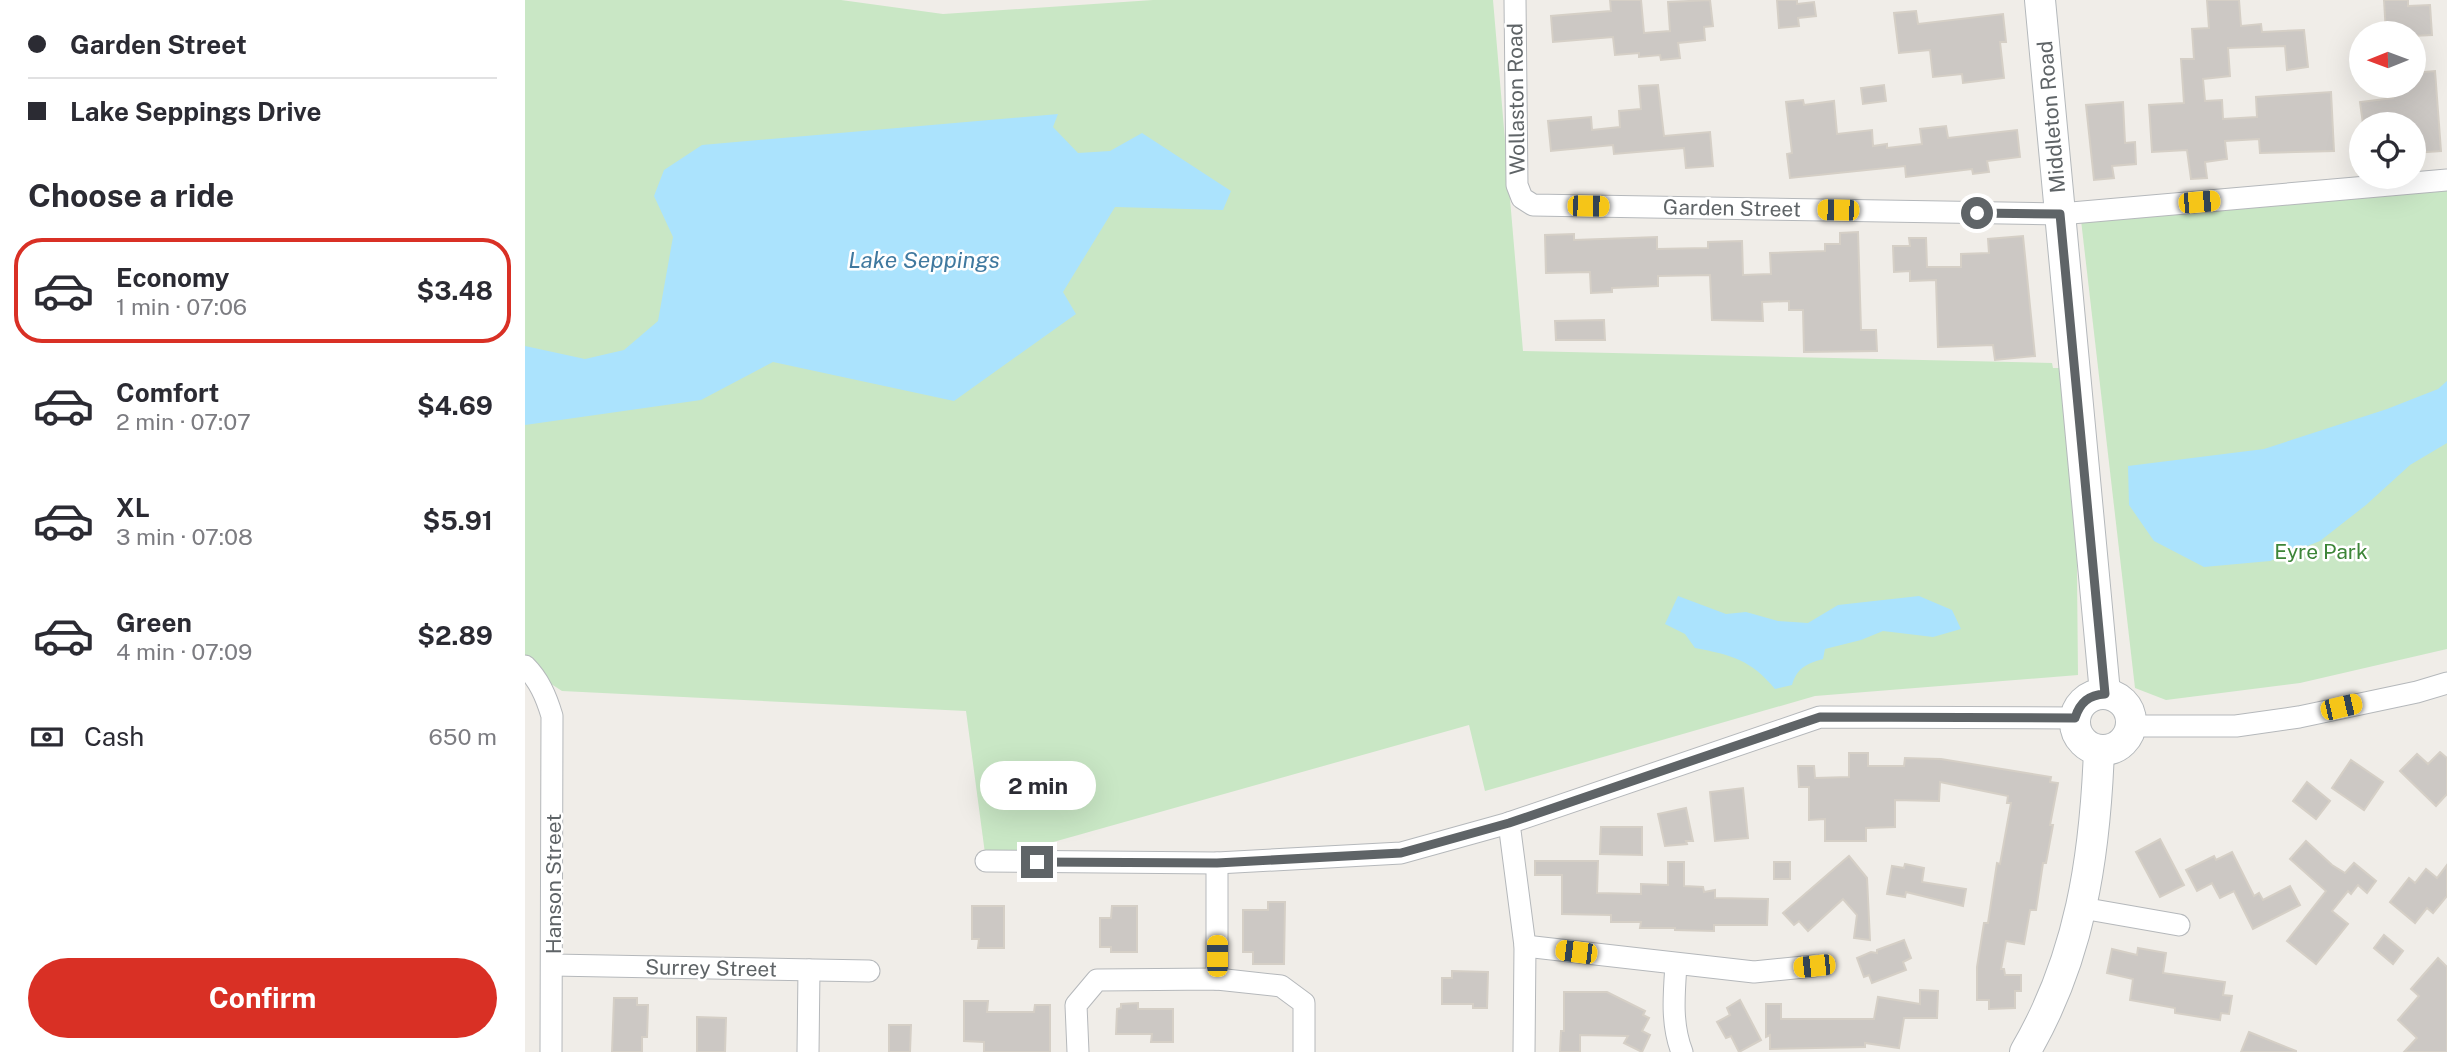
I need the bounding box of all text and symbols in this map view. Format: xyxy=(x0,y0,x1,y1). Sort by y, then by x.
north arrow xyxy=(2349,21,2425,98)
map controls xyxy=(2349,21,2426,189)
street label: Wollaston Road xyxy=(1502,23,1530,175)
text: Garden Street xyxy=(70,29,247,60)
street label: Middleton Road xyxy=(2032,40,2070,194)
text: Lake Seppings Drive xyxy=(70,96,321,127)
button: locate xyxy=(2349,112,2426,189)
text: Choose a ride xyxy=(28,177,234,214)
car xyxy=(2178,190,2221,214)
street label: Garden Street xyxy=(1663,194,1801,222)
car xyxy=(1567,195,1610,217)
route start xyxy=(1961,197,1993,229)
car xyxy=(1817,199,1860,221)
water label: Lake Seppings xyxy=(848,246,1000,273)
icon: car xyxy=(32,259,95,322)
text: Economy xyxy=(116,262,229,293)
text: $3.48 xyxy=(417,275,493,306)
text: 1 min · 07:06 xyxy=(116,293,247,320)
icon: car xyxy=(32,374,95,437)
text: Comfort xyxy=(116,377,219,408)
text: $4.69 xyxy=(417,390,493,421)
text: 2 min · 07:07 xyxy=(116,408,251,435)
icon: car xyxy=(32,489,95,552)
text: XL xyxy=(116,492,150,523)
text: $5.91 xyxy=(422,505,493,536)
text: 3 min · 07:08 xyxy=(116,523,253,550)
park label: Eyre Park xyxy=(2274,539,2368,564)
icon: car xyxy=(32,604,95,667)
text: Green xyxy=(116,607,192,638)
text: $2.89 xyxy=(417,620,493,651)
text: 4 min · 07:09 xyxy=(116,638,252,665)
car xyxy=(2319,692,2364,722)
icon: cash xyxy=(28,718,66,756)
text: Cash xyxy=(84,721,144,752)
text: 650 m xyxy=(428,723,497,750)
callout: 2 min xyxy=(979,760,1095,810)
text: 2 min xyxy=(1008,772,1068,799)
street label: Hanson Street xyxy=(541,814,566,954)
route end xyxy=(1021,846,1053,878)
car xyxy=(1207,935,1228,977)
car xyxy=(1554,939,1599,965)
car xyxy=(1793,953,1836,979)
street label: Surrey Street xyxy=(645,954,777,982)
button: Confirm xyxy=(28,958,497,1038)

